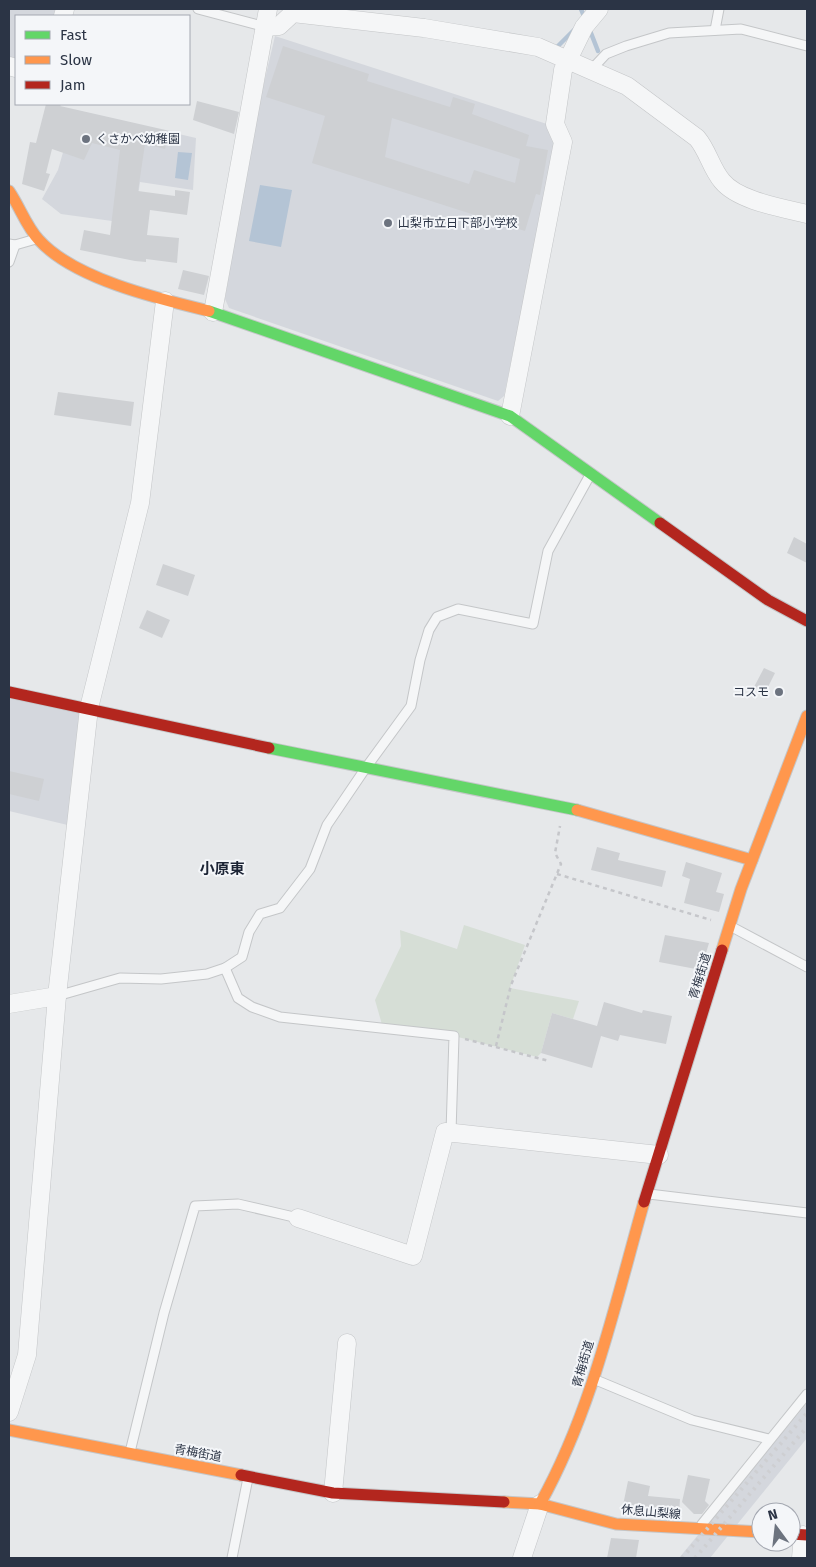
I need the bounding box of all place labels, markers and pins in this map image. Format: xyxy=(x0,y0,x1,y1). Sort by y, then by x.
place label: くさかべ幼稚園 xyxy=(96,132,180,146)
marker: くさかべ幼稚園 xyxy=(80,133,92,145)
place label: 山梨市立日下部小学校 xyxy=(398,216,518,230)
marker: 山梨市立日下部小学校 xyxy=(382,217,394,229)
place label: コスモ xyxy=(733,685,769,699)
marker: コスモ xyxy=(773,686,785,698)

